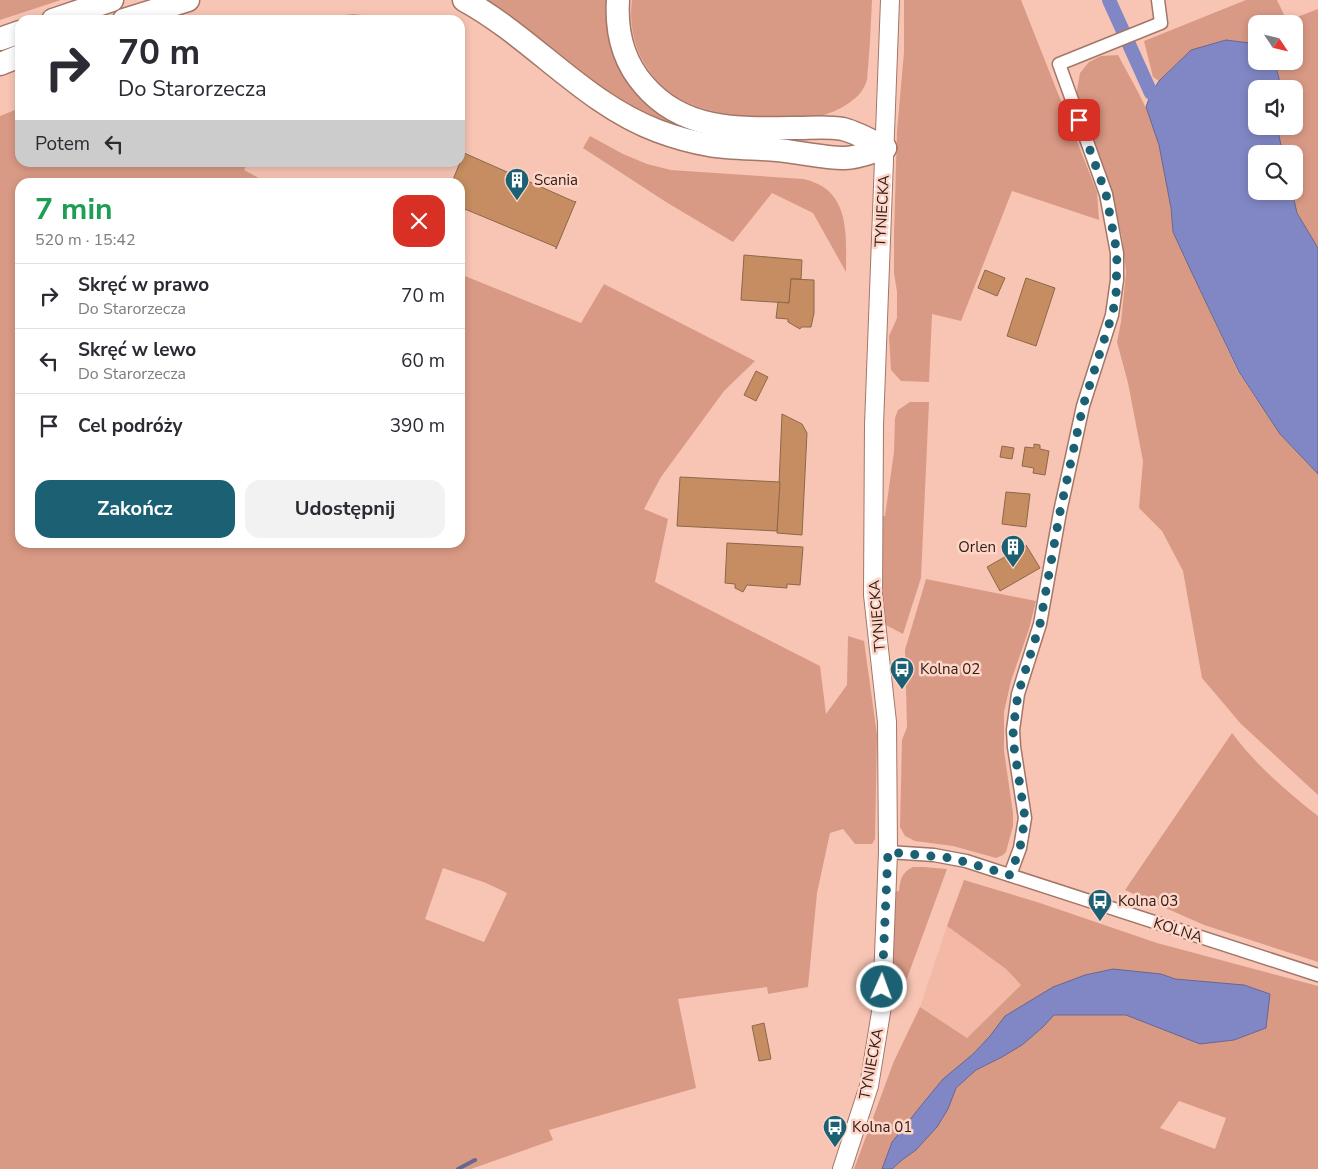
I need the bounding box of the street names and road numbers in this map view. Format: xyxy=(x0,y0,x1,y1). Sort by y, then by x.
street label: TYNIECKA xyxy=(870,174,894,247)
street label: TYNIECKA xyxy=(864,579,890,653)
street label: KOLNA xyxy=(1151,913,1205,947)
street label: TYNIECKA xyxy=(854,1027,888,1101)

